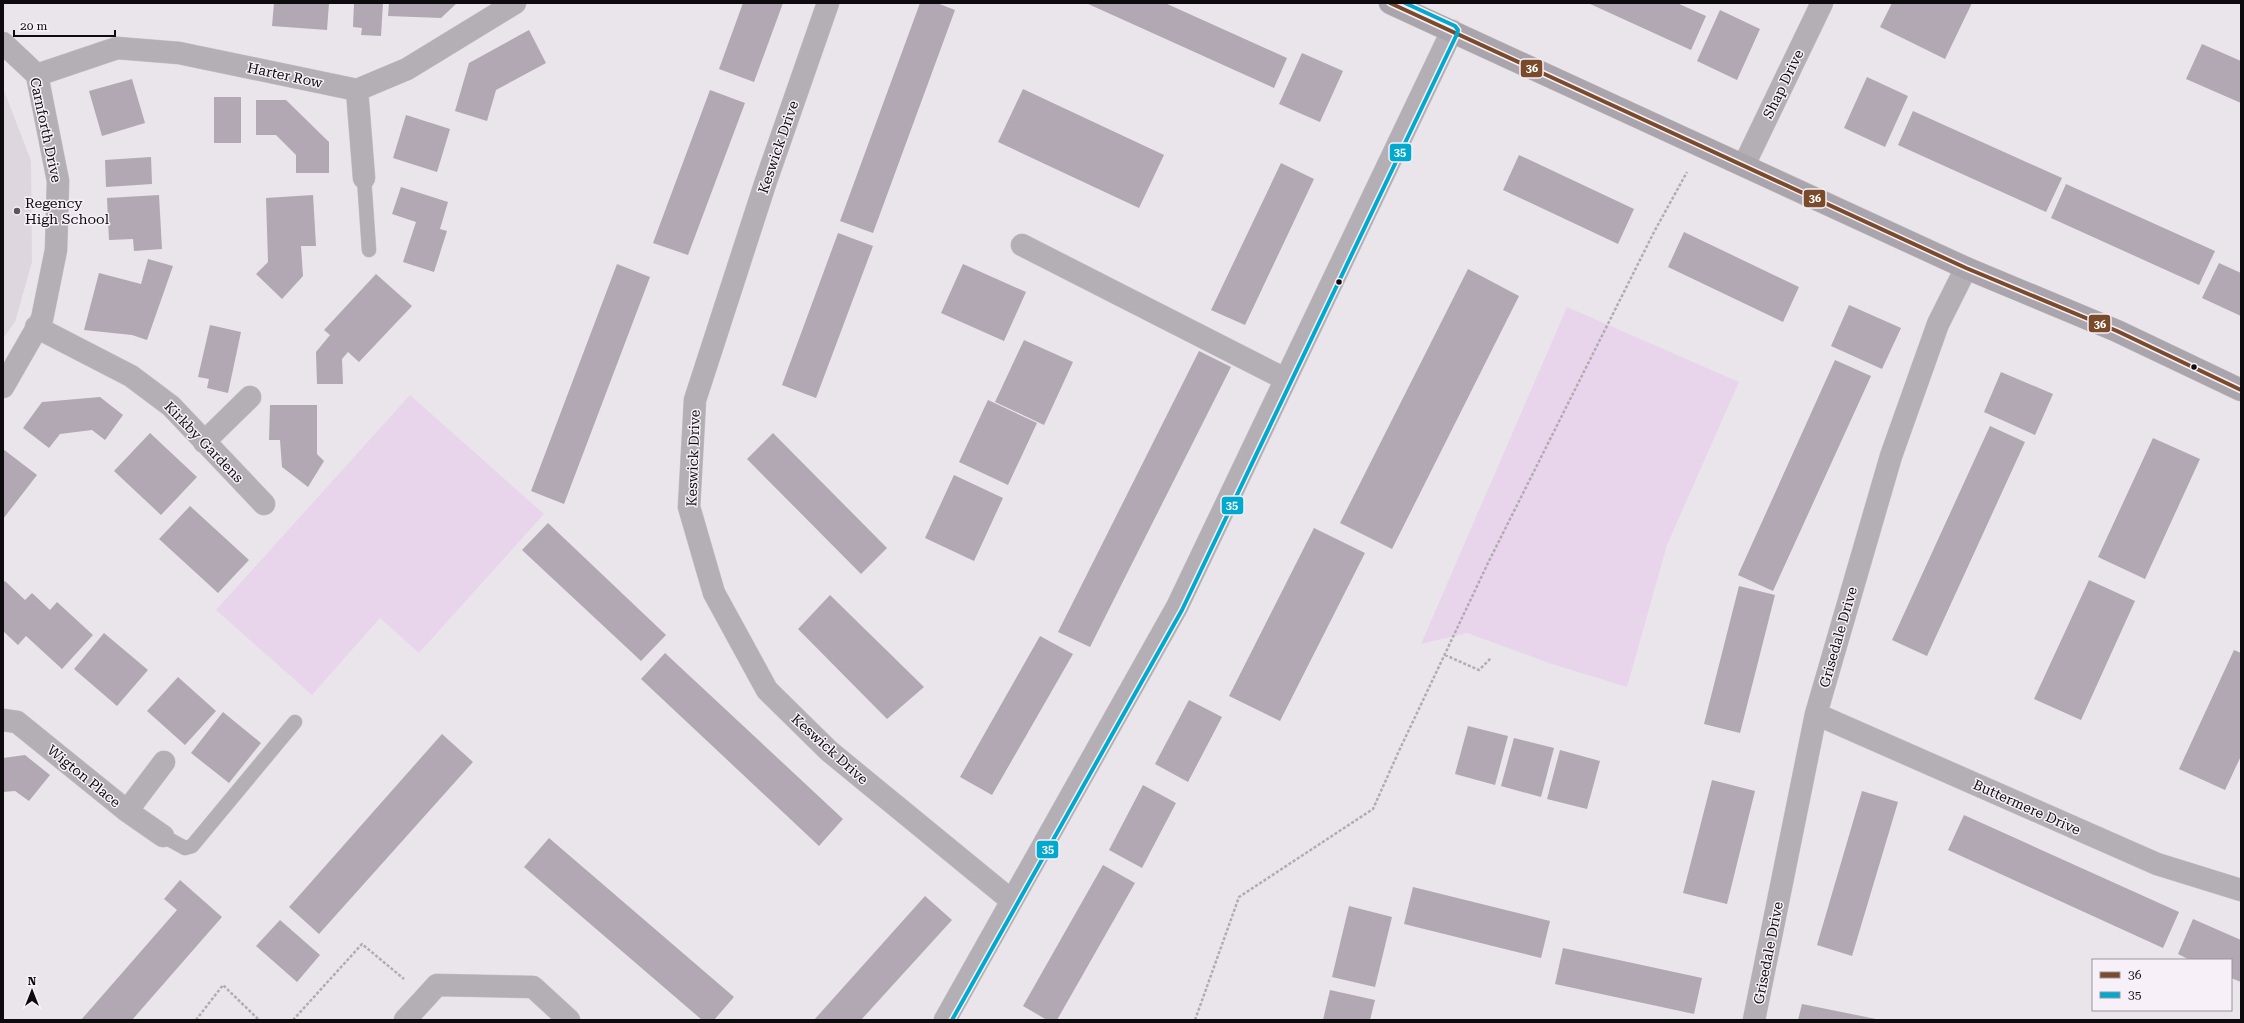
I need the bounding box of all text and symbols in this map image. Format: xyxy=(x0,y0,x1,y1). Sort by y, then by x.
scale bar xyxy=(14,12,115,38)
text: 20 m xyxy=(20,19,47,33)
street label: Shap Drive xyxy=(1759,47,1807,121)
street label: Harter Row xyxy=(246,59,325,91)
line badge: 36 xyxy=(1520,59,1543,78)
text: 36 xyxy=(1526,62,1538,75)
street label: Carnforth Drive xyxy=(27,76,65,184)
street label: Keswick Drive xyxy=(755,98,801,195)
line badge: 35 xyxy=(1389,143,1412,162)
text: 35 xyxy=(1394,146,1406,159)
line badge: 36 xyxy=(1803,189,1826,208)
text: 36 xyxy=(1809,192,1821,205)
place label: Regency High School xyxy=(25,195,110,227)
marker: Regency High School xyxy=(12,206,22,216)
unlabelled marker xyxy=(1334,277,1344,287)
line badge: 36 xyxy=(2088,314,2111,333)
text: 36 xyxy=(2094,318,2106,331)
unlabelled marker xyxy=(2189,362,2199,372)
street label: Kirkby Gardens xyxy=(161,398,247,486)
street label: Keswick Drive xyxy=(683,409,703,507)
line badge: 35 xyxy=(1221,496,1244,515)
text: 35 xyxy=(1226,499,1238,512)
street label: Grisedale Drive xyxy=(1816,584,1860,689)
street label: Keswick Drive xyxy=(789,711,872,788)
street label: Wigton Place xyxy=(44,742,124,810)
street label: Buttermere Drive xyxy=(1971,776,2083,838)
line badge: 35 xyxy=(1036,840,1059,859)
text: 35 xyxy=(1042,843,1054,856)
street label: Grisedale Drive xyxy=(1750,900,1786,1006)
legend xyxy=(2092,959,2232,1011)
text: 36 xyxy=(2128,968,2142,982)
north arrow xyxy=(12,971,52,1011)
text: N xyxy=(28,975,37,988)
text: 35 xyxy=(2128,988,2142,1002)

